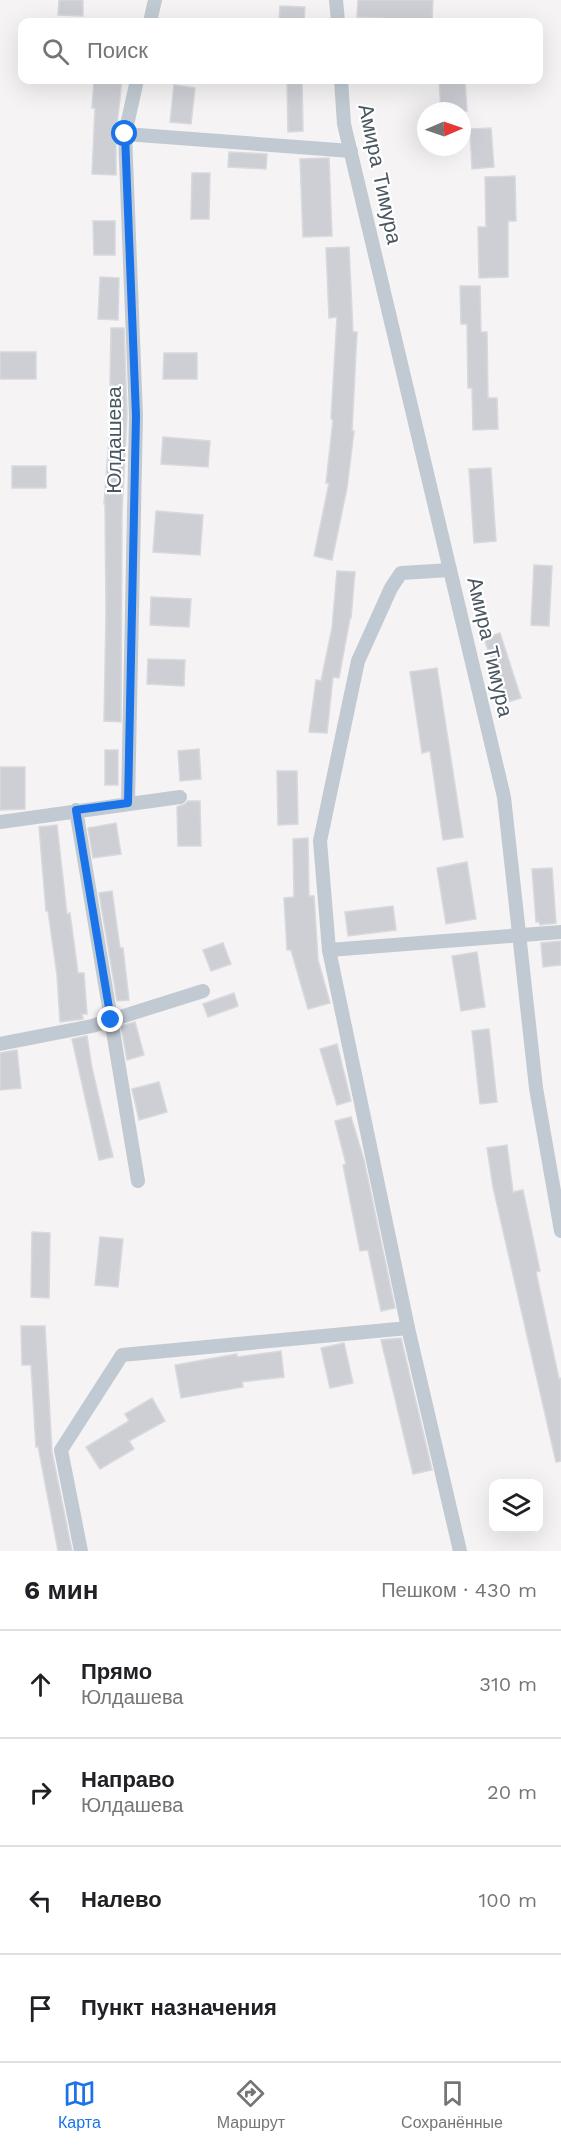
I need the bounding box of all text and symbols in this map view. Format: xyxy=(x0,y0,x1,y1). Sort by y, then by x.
search box xyxy=(18,18,543,84)
icon: search xyxy=(39,35,72,68)
text: Поиск xyxy=(87,38,148,63)
street label: Амира Тимура xyxy=(353,102,408,247)
north arrow xyxy=(417,102,471,156)
route start xyxy=(111,120,137,146)
street label: Юлдашева xyxy=(101,386,126,494)
street label: Амира Тимура xyxy=(462,575,519,719)
route end xyxy=(97,1006,123,1032)
map controls xyxy=(489,1479,543,1533)
button: layers xyxy=(489,1479,543,1533)
text: 6 мин xyxy=(24,1575,98,1605)
text: Пешком · 430 m xyxy=(381,1578,537,1602)
text: Прямо xyxy=(81,1659,152,1684)
icon: ahead xyxy=(24,1668,57,1701)
text: 310 m xyxy=(479,1672,537,1696)
text: Юлдашева xyxy=(81,1685,183,1709)
text: Направо xyxy=(81,1767,175,1792)
icon: right xyxy=(24,1776,57,1809)
text: 20 m xyxy=(487,1780,537,1804)
text: Юлдашева xyxy=(81,1793,183,1817)
icon: left xyxy=(24,1884,57,1917)
text: Налево xyxy=(81,1887,162,1912)
text: 100 m xyxy=(478,1888,537,1912)
icon: arrive xyxy=(24,1992,57,2025)
text: Пункт назначения xyxy=(81,1995,277,2020)
tab: Карта xyxy=(58,2077,101,2132)
tab: Маршрут xyxy=(217,2077,285,2132)
tab: Сохранённые xyxy=(401,2077,503,2132)

